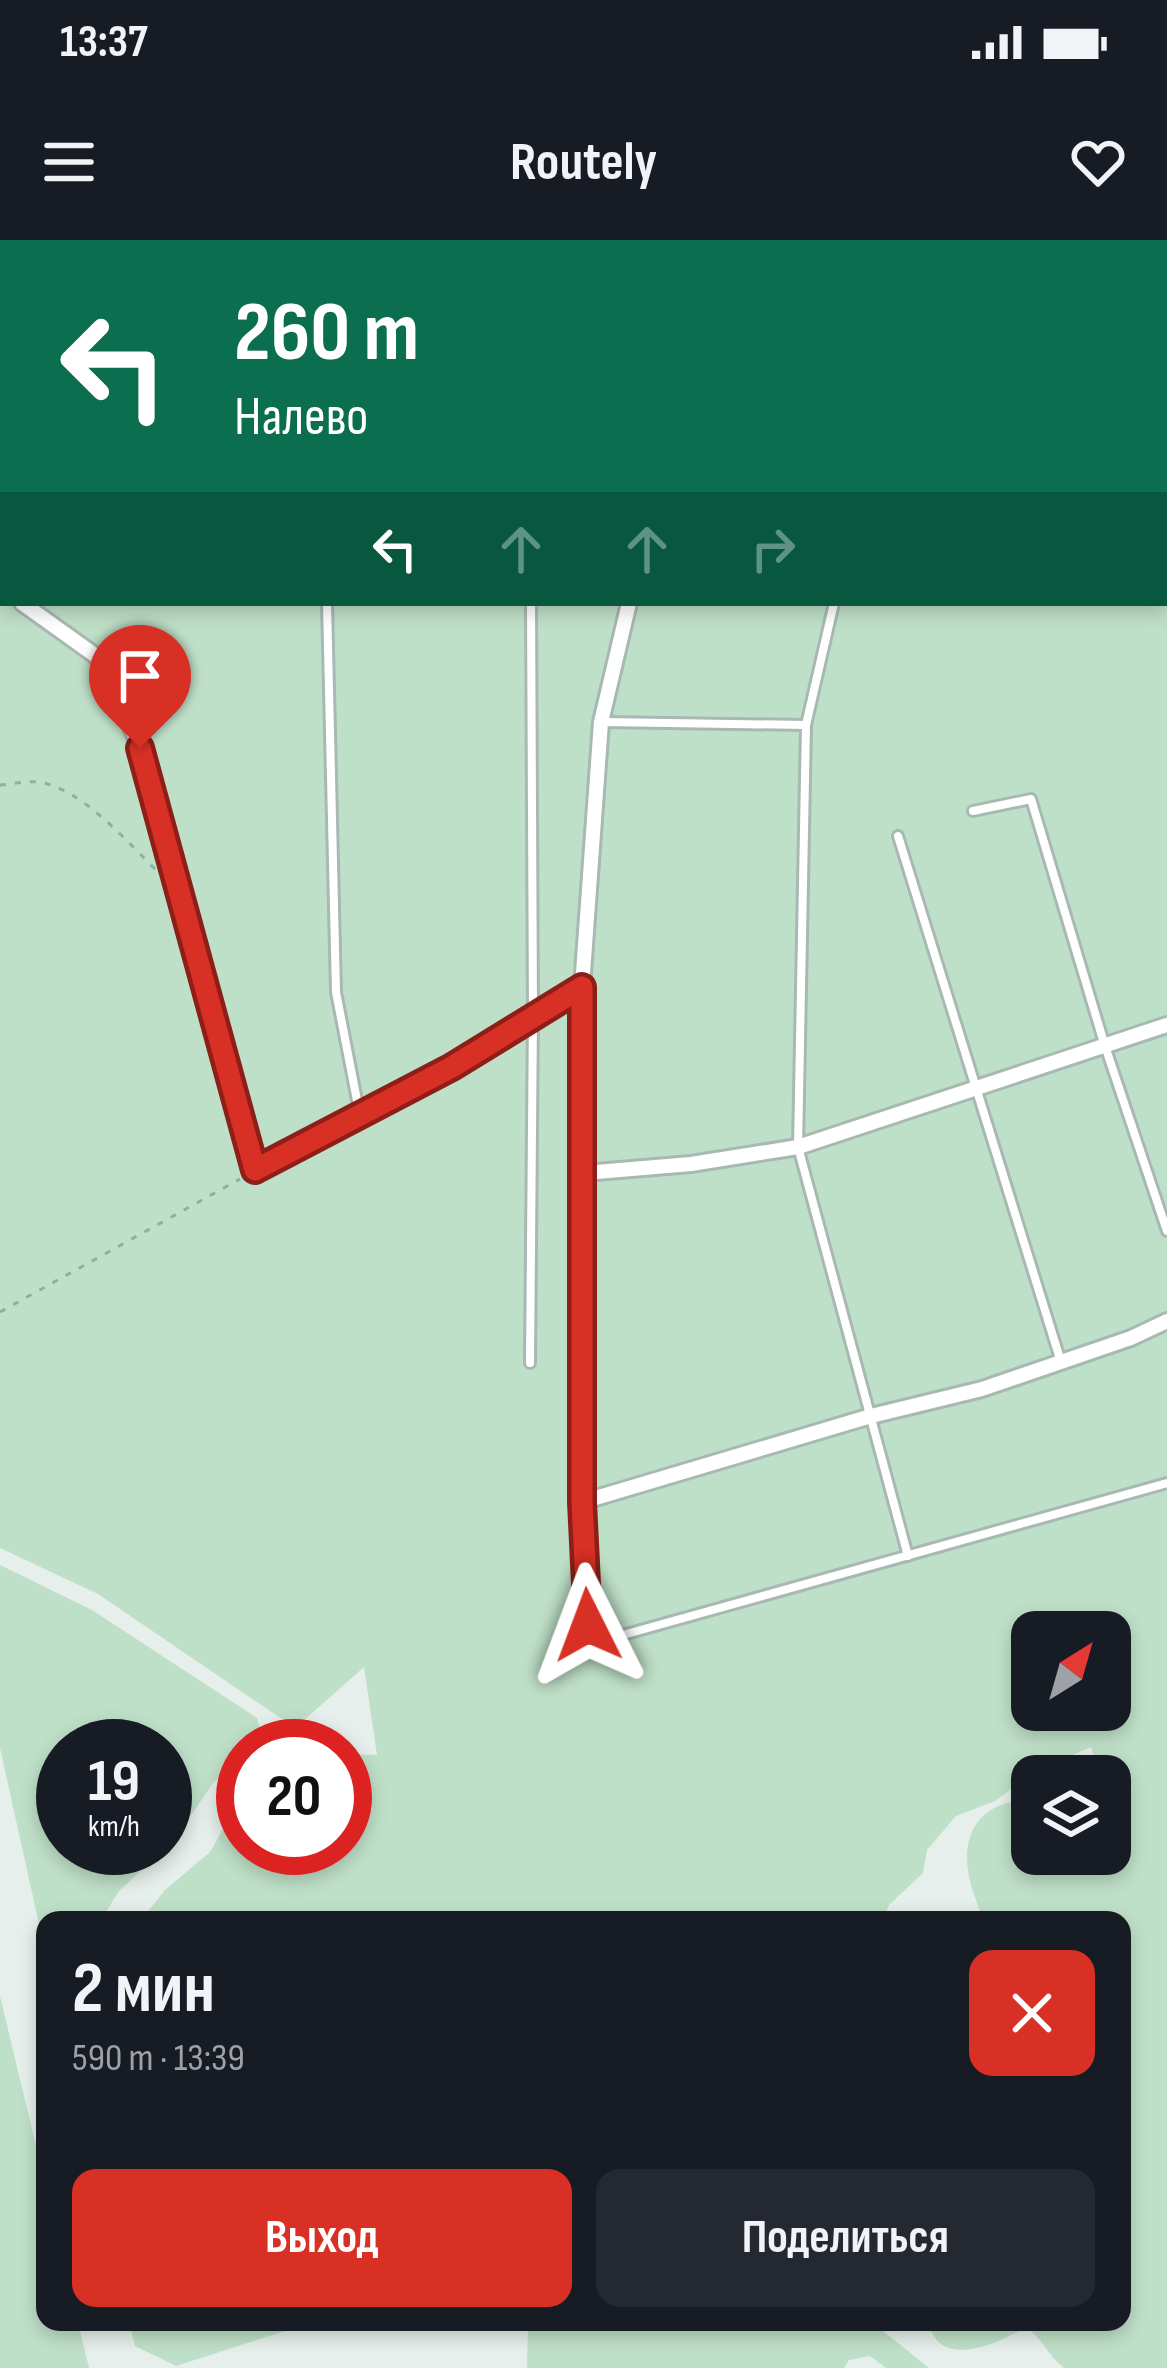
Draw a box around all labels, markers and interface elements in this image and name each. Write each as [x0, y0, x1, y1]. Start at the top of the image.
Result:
text: 13:37 [60, 15, 148, 70]
icon: menu [36, 129, 102, 195]
icon: heart [1065, 129, 1131, 195]
text: Routely [510, 130, 657, 195]
text: 260 m [234, 283, 419, 384]
icon: left [36, 288, 192, 444]
text: Налево [234, 385, 368, 450]
icon: left [362, 516, 428, 582]
icon: ahead [488, 516, 554, 582]
icon: ahead [614, 516, 680, 582]
icon: right [740, 516, 806, 582]
pin [89, 625, 191, 748]
icon: arrive [107, 643, 173, 709]
position arrow [525, 1562, 651, 1688]
north arrow [1011, 1611, 1131, 1731]
map controls [1011, 1611, 1131, 1875]
speed limit sign: 20 [216, 1719, 372, 1875]
text: 19 [88, 1746, 140, 1818]
button: layers [1011, 1755, 1131, 1875]
text: km/h [88, 1809, 140, 1845]
text: 2 мин [72, 1946, 215, 2033]
button: close [969, 1950, 1095, 2076]
text: 590 m · 13:39 [72, 2035, 245, 2082]
button: Выход [72, 2169, 572, 2307]
button: Поделиться [596, 2169, 1095, 2307]

